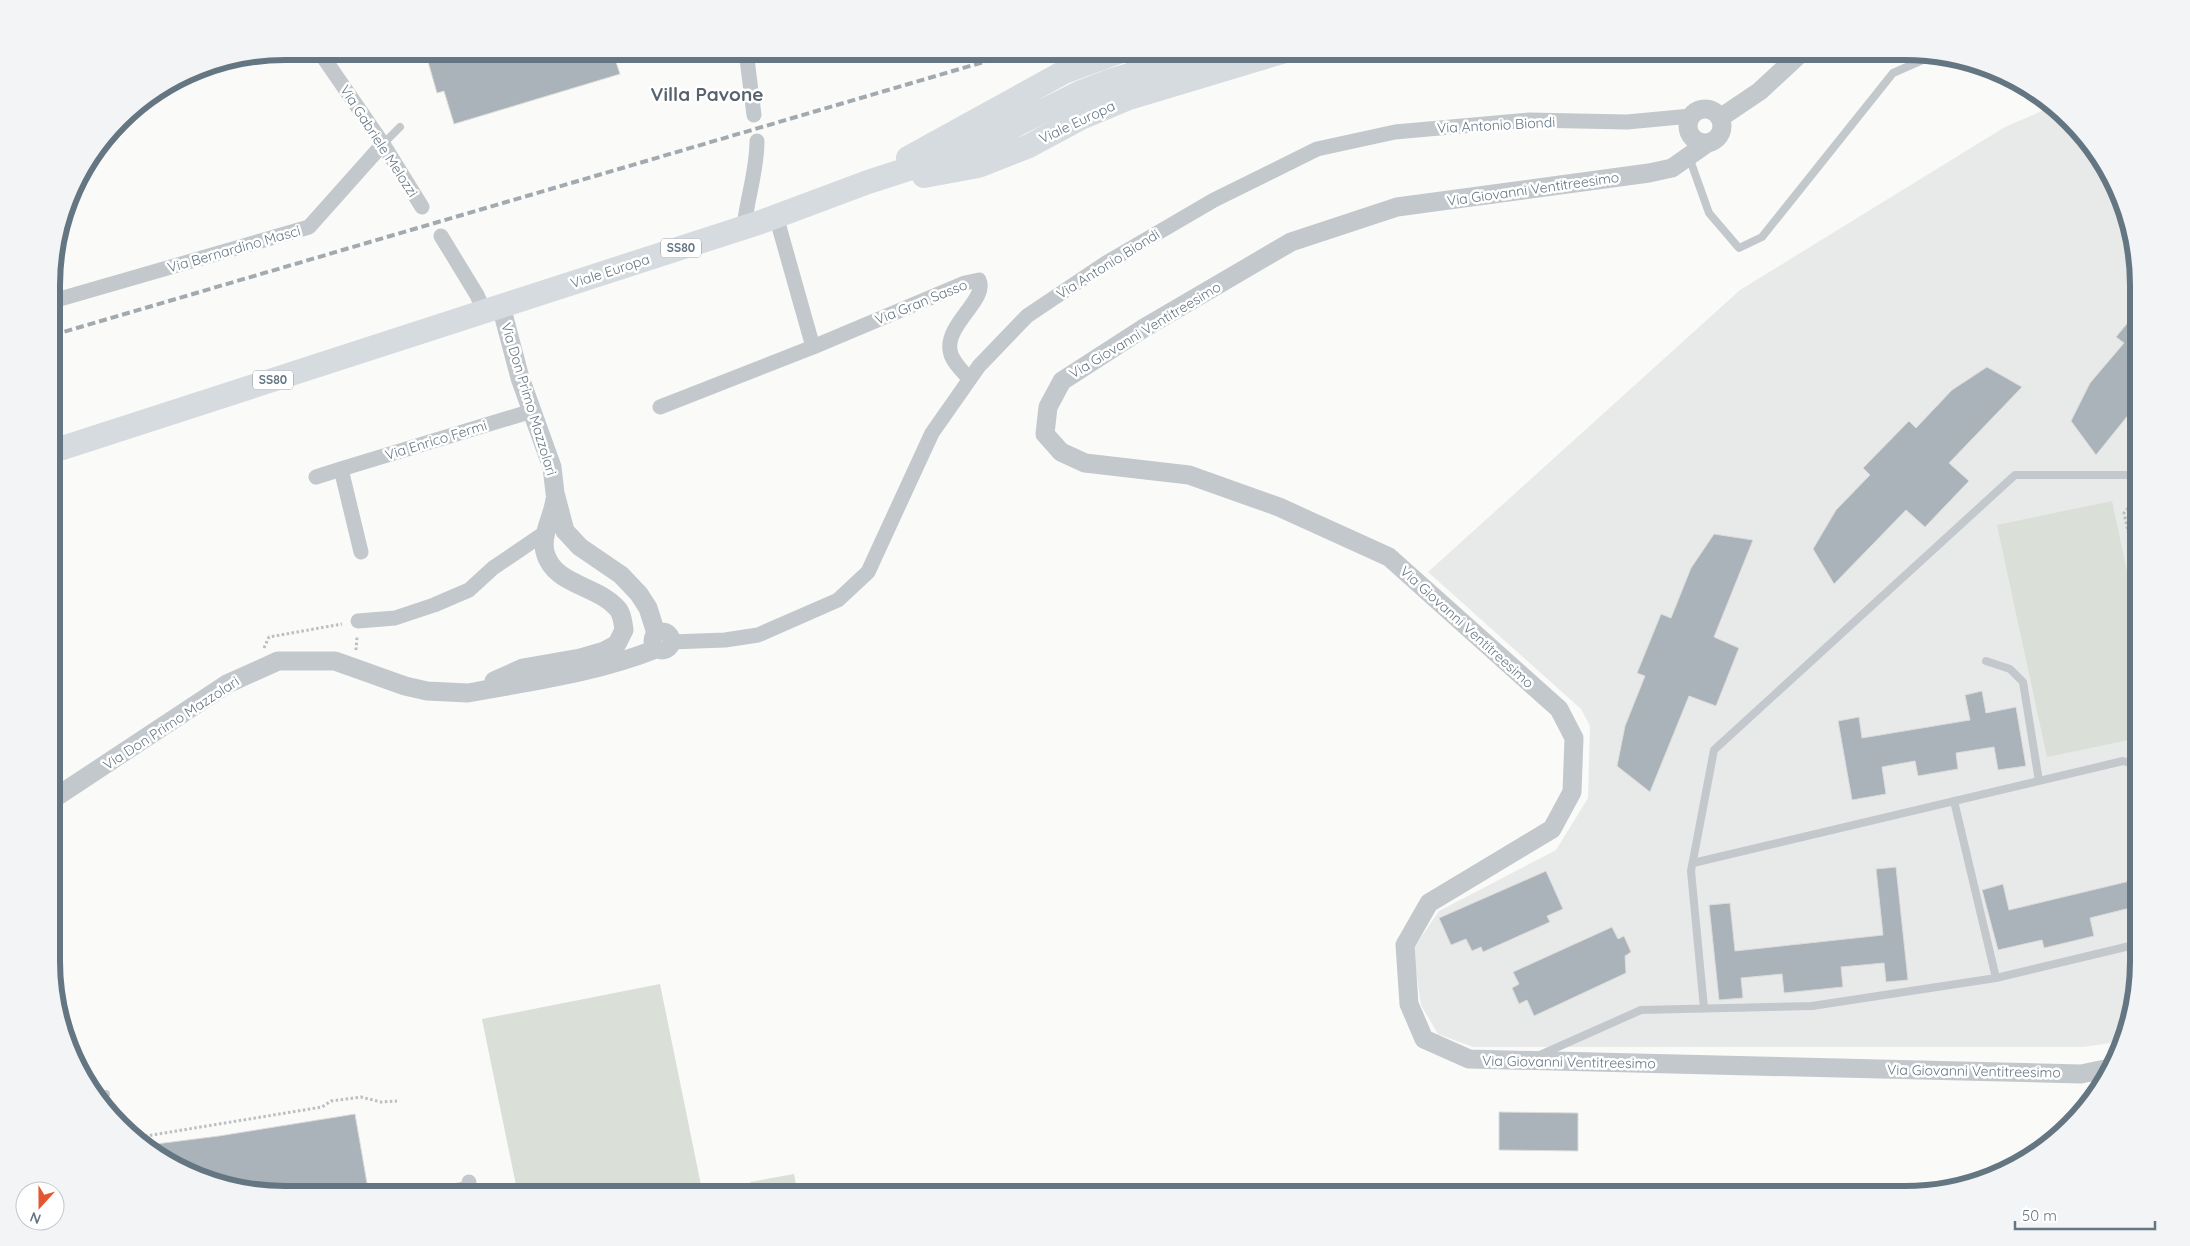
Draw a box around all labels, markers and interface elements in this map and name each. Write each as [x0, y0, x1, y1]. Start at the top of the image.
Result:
street label: Via Gabriele Melozzi [336, 82, 422, 200]
district label: Villa Pavone [651, 82, 763, 106]
street label: Viale Europa [1036, 97, 1118, 147]
street label: Via Antonio Biondi [1436, 113, 1556, 137]
street label: Via Giovanni Ventitreesimo [1446, 168, 1620, 210]
street label: Via Bernardino Masci [165, 221, 303, 277]
street label: Via Antonio Biondi [1053, 225, 1163, 303]
road number: SS80 [661, 238, 701, 258]
street label: Viale Europa [568, 250, 652, 292]
street label: Via Gran Sasso [872, 275, 970, 329]
street label: Via Giovanni Ventitreesimo [1066, 278, 1224, 382]
street label: Via Don Primo Mazzolari [497, 320, 561, 478]
road number: SS80 [253, 370, 293, 390]
street label: Via Enrico Fermi [383, 416, 489, 464]
street label: Via Giovanni Ventitreesimo [1396, 562, 1538, 692]
street label: Via Don Primo Mazzolari [99, 672, 243, 774]
street label: Via Giovanni Ventitreesimo [1482, 1051, 1656, 1073]
street label: Via Giovanni Ventitreesimo [1887, 1060, 2061, 1082]
north arrow [15, 1181, 65, 1231]
scale bar [2015, 1198, 2155, 1230]
text: 50 m [2022, 1206, 2057, 1225]
text: N [27, 1208, 43, 1228]

